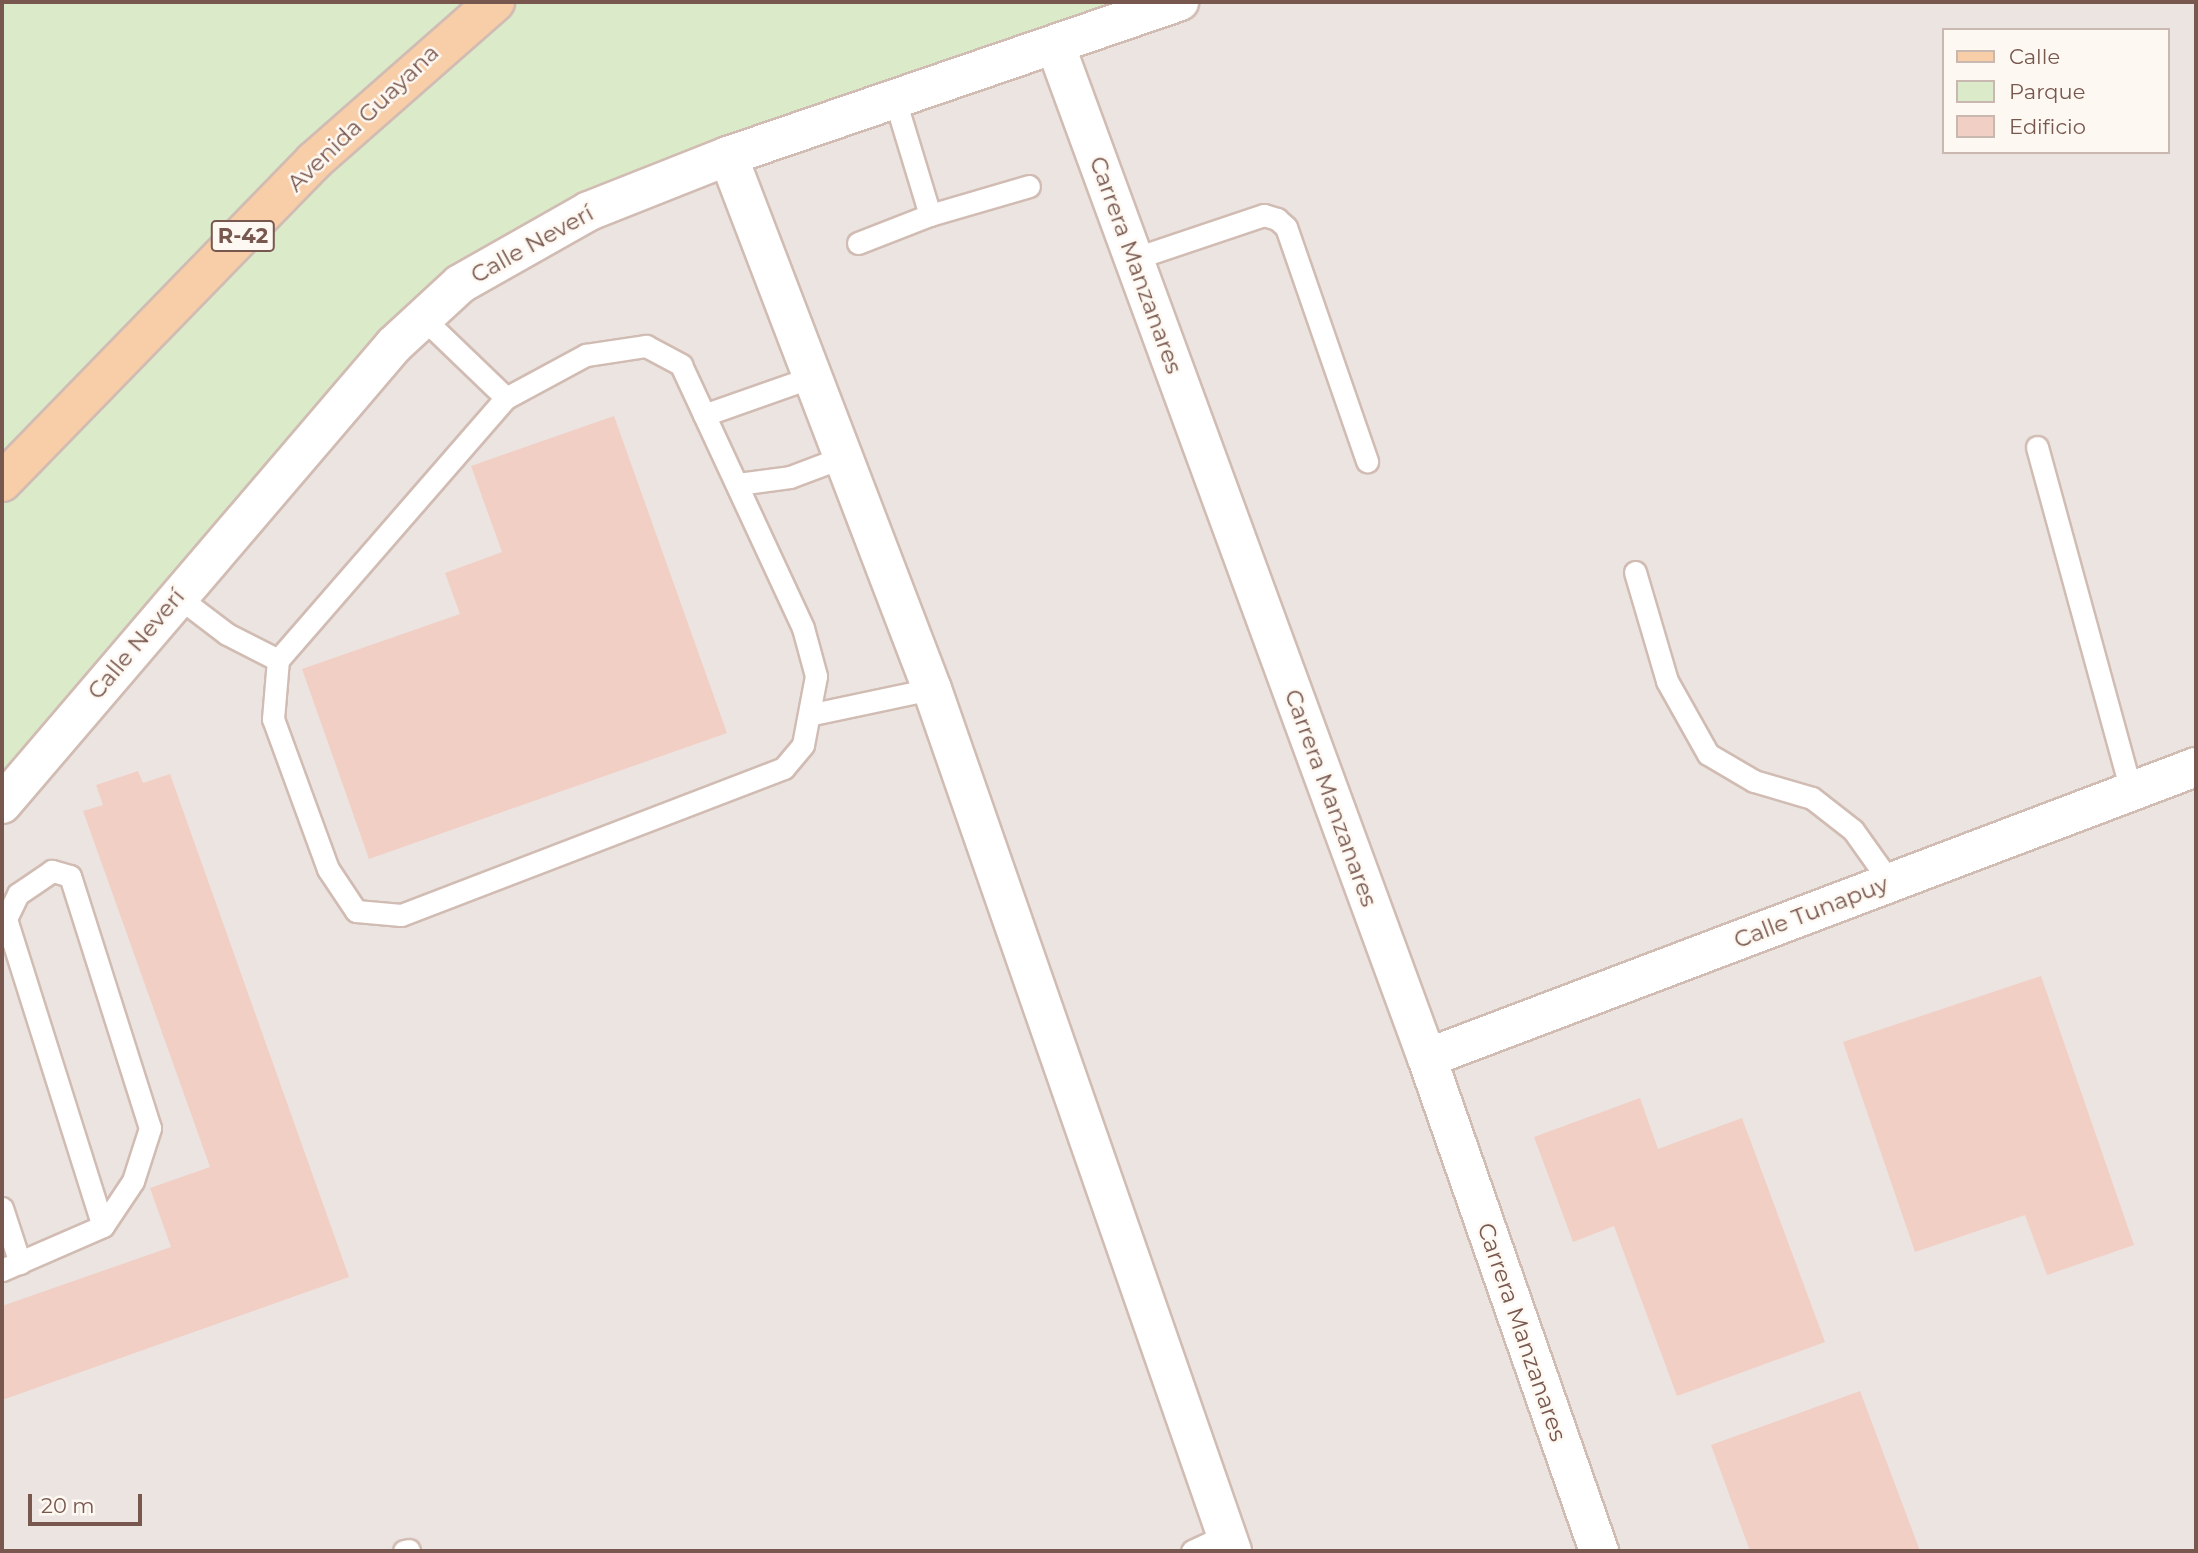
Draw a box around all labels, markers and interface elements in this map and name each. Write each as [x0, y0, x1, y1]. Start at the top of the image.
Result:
legend [1942, 28, 2170, 154]
street label: Avenida Guayana [282, 39, 444, 197]
text: Calle [2009, 44, 2060, 69]
text: Parque [2009, 79, 2085, 104]
text: Edificio [2009, 114, 2086, 139]
street label: Carrera Manzanares [1084, 153, 1188, 377]
street label: Calle Neverí [466, 199, 598, 289]
road number: R-42 [210, 218, 276, 254]
street label: Calle Neverí [82, 583, 190, 705]
street label: Carrera Manzanares [1279, 686, 1383, 910]
street label: Calle Tunapuy [1730, 870, 1892, 954]
street label: Carrera Manzanares [1472, 1219, 1572, 1445]
scale bar [32, 1480, 145, 1524]
text: 20 m [41, 1493, 95, 1518]

